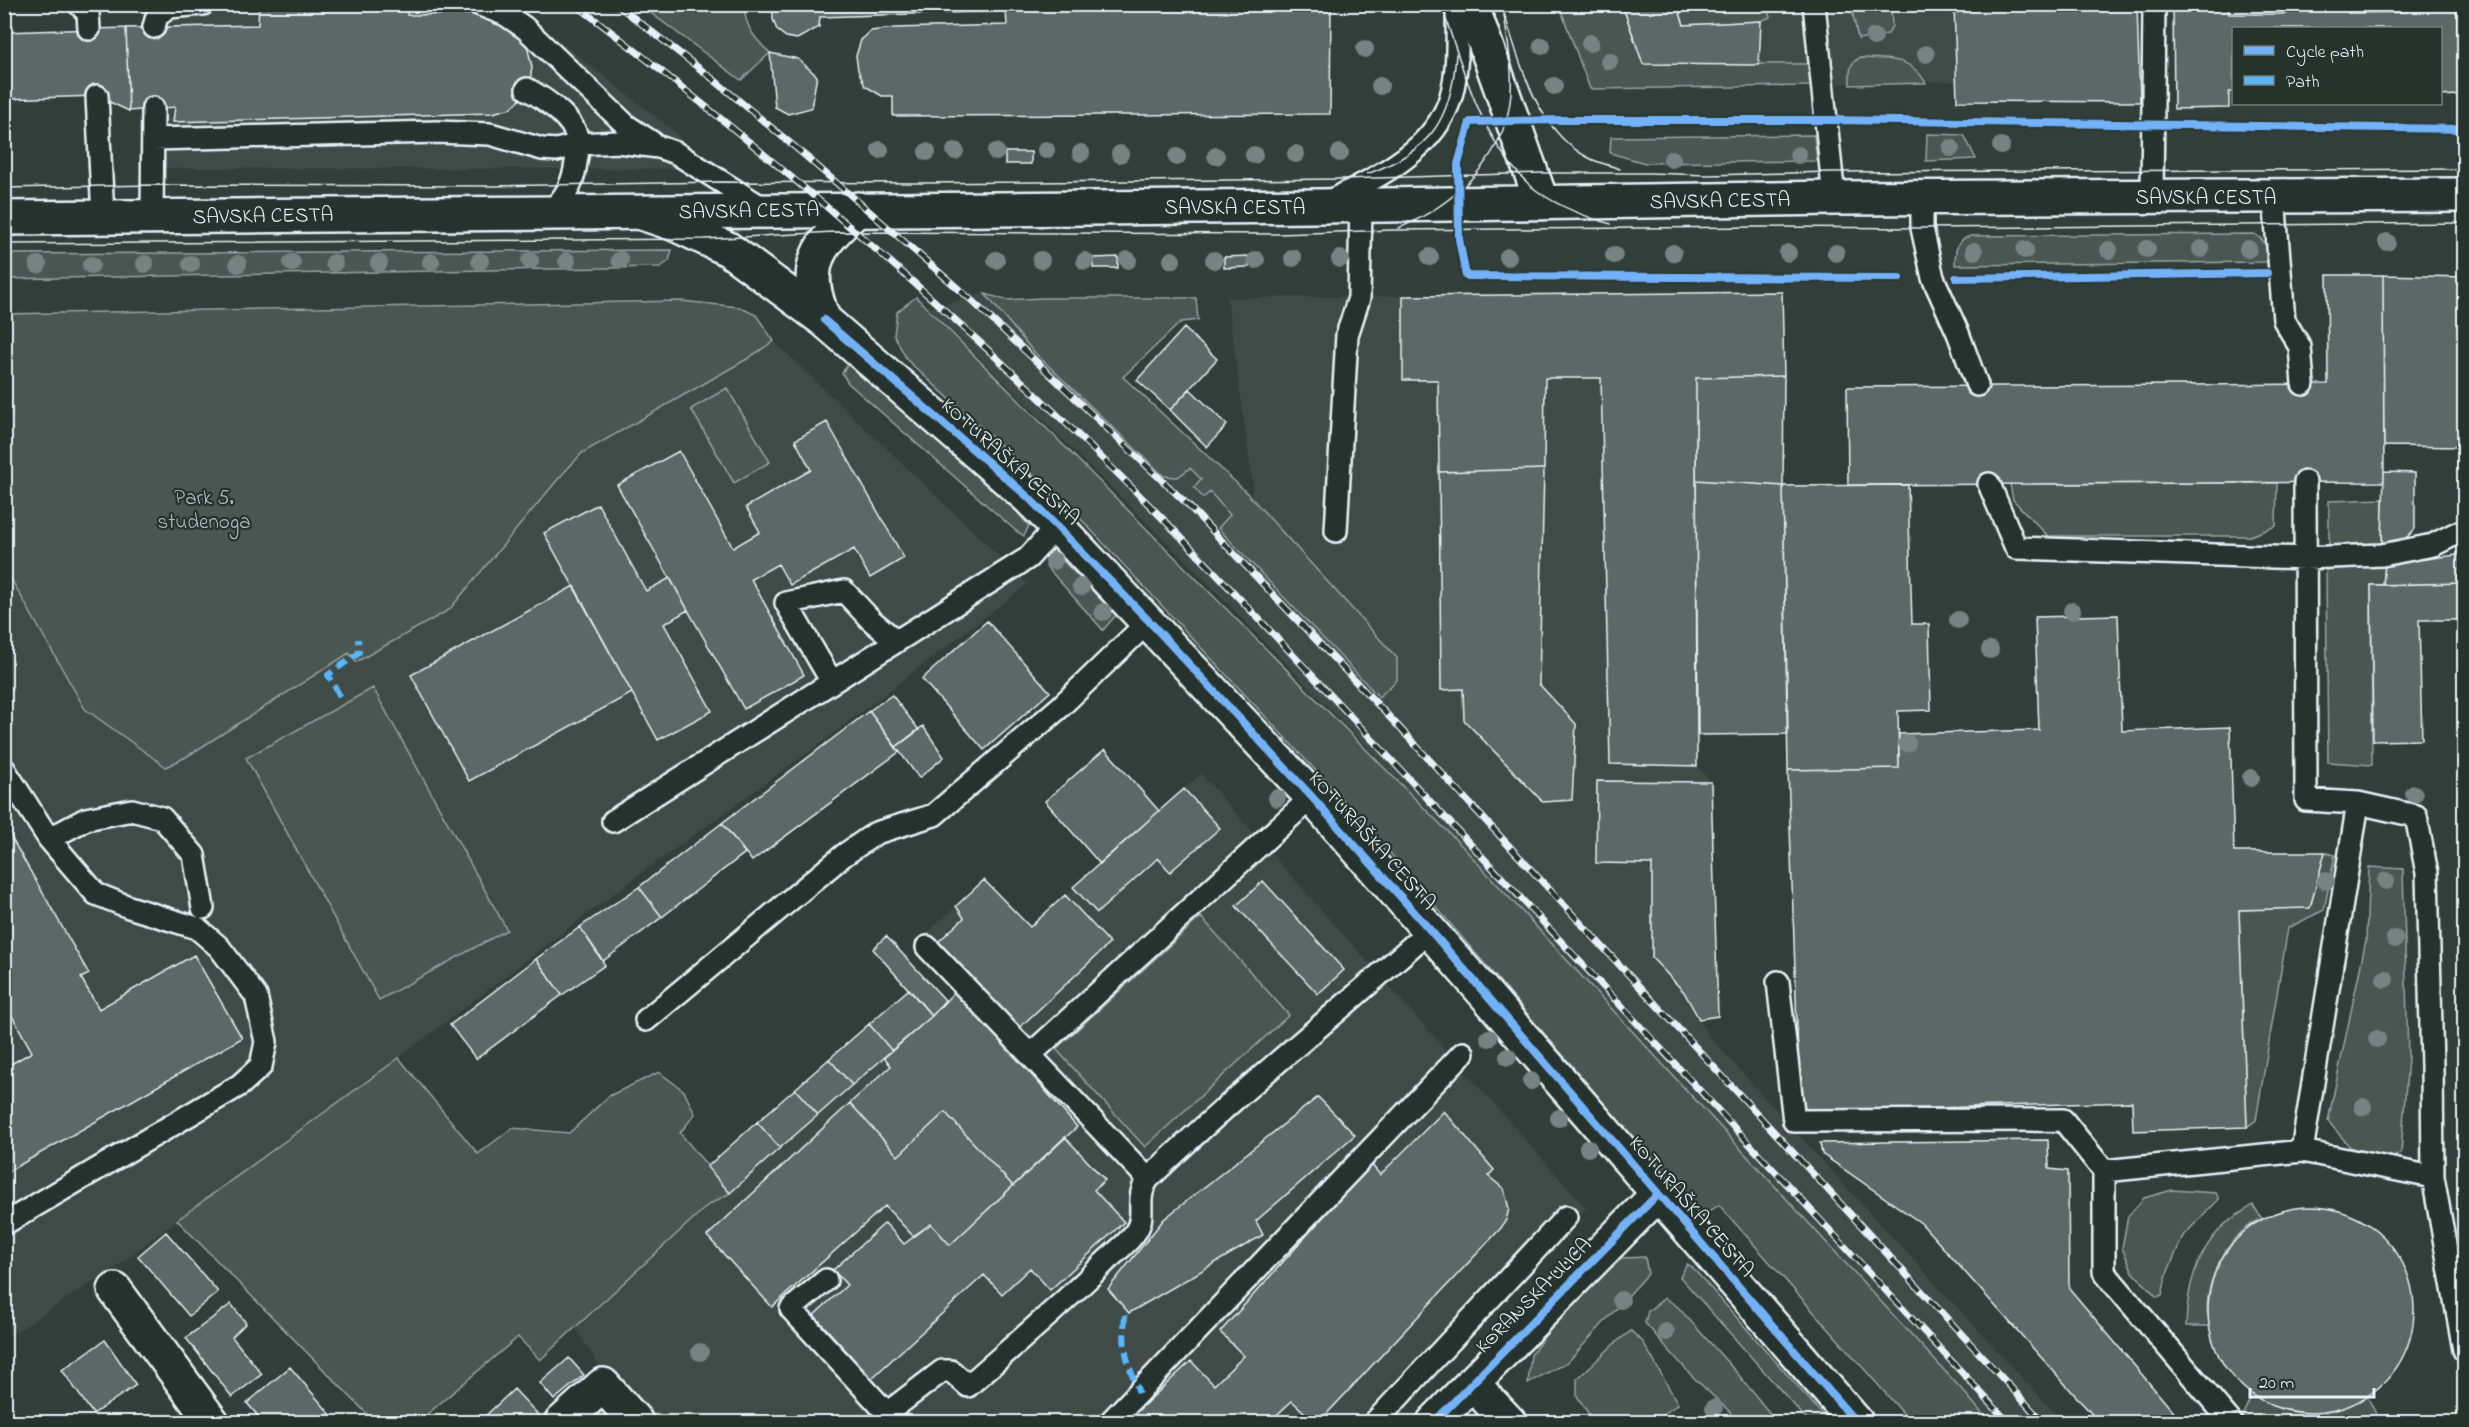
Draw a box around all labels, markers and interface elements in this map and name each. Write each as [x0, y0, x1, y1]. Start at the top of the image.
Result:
legend [2232, 27, 2442, 105]
text: Cycle path [2286, 40, 2364, 66]
text: Path [2286, 70, 2320, 96]
street label: SAVSKA CESTA [2136, 184, 2276, 214]
street label: SAVSKA CESTA [1649, 186, 1791, 218]
street label: SAVSKA CESTA [1165, 194, 1305, 224]
street label: SAVSKA CESTA [678, 196, 820, 228]
street label: SAVSKA CESTA [192, 201, 334, 233]
street label: KOTURAŠKA CESTA [933, 392, 1086, 533]
park label: Park 5. studenoga [158, 484, 250, 540]
street label: KOTURAŠKA CESTA [1301, 765, 1442, 918]
street label: KOTURAŠKA CESTA [1621, 1130, 1760, 1284]
street label: KORANSKA ULICA [1469, 1231, 1599, 1361]
scale bar [2250, 1361, 2374, 1399]
text: 20 m [2259, 1371, 2294, 1397]

